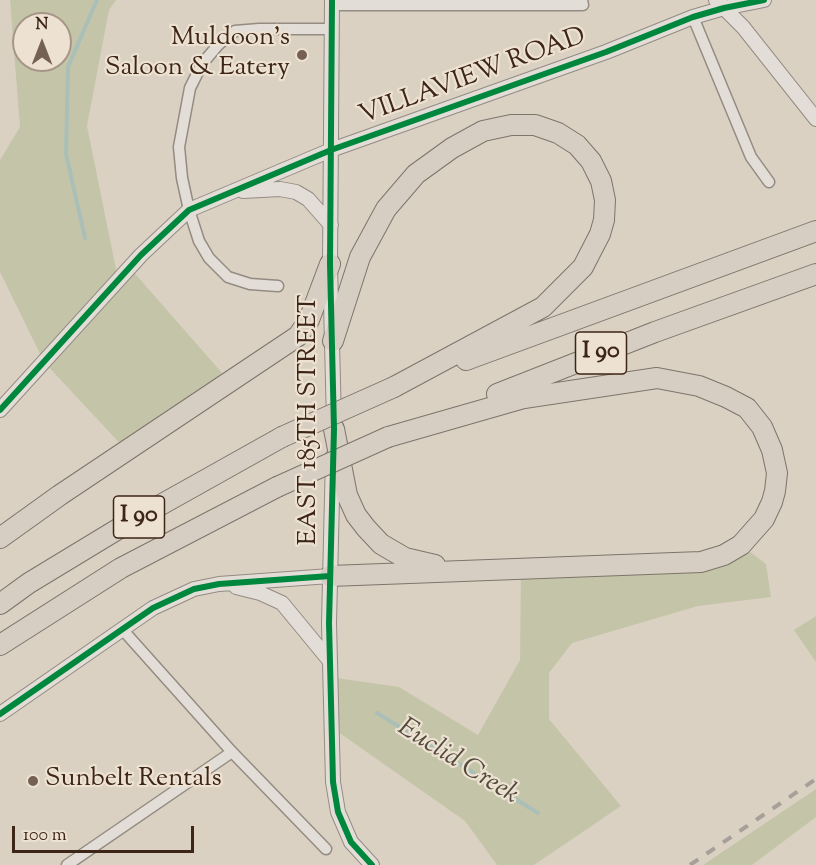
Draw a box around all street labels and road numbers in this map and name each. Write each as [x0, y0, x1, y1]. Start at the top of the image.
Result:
street label: VILLAVIEW ROAD [356, 23, 590, 133]
street label: EAST 185TH STREET [295, 295, 327, 545]
road number: I 90 [576, 332, 626, 374]
road number: I 90 [114, 496, 164, 538]

